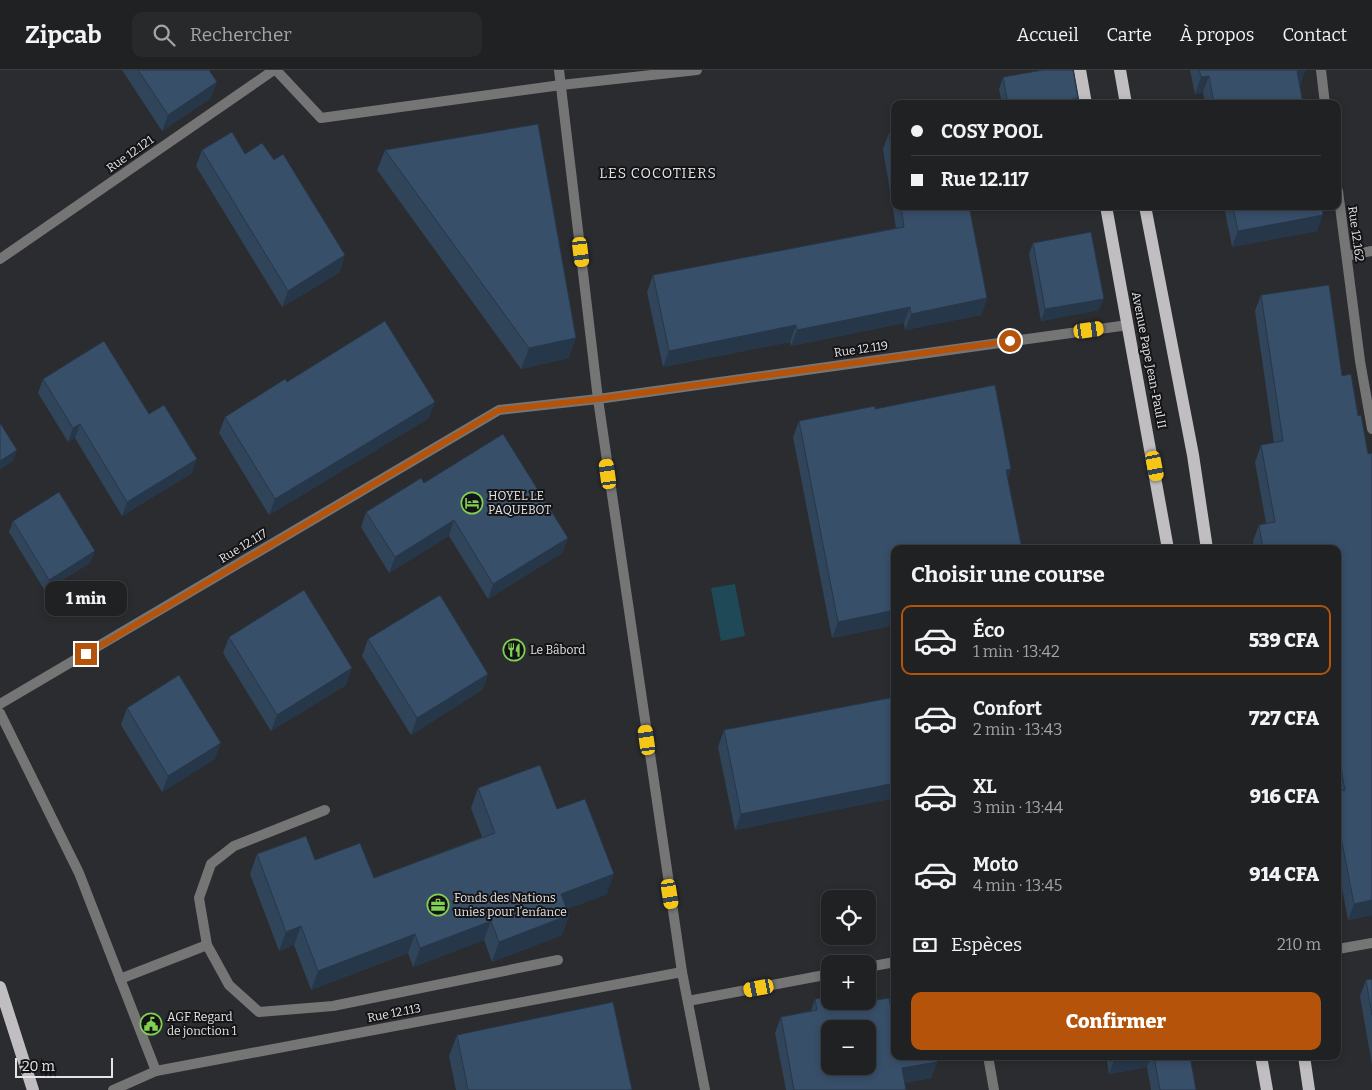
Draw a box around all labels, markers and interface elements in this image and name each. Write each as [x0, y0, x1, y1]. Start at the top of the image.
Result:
search box [132, 12, 482, 57]
text: Zipcab [25, 21, 102, 49]
icon: search [150, 21, 178, 49]
text: Rechercher [190, 23, 292, 46]
text: Accueil [1017, 24, 1079, 46]
text: Carte [1107, 24, 1152, 46]
text: À propos [1180, 24, 1254, 46]
text: Contact [1282, 24, 1347, 46]
text: COSY POOL [941, 120, 1043, 143]
street label: Rue 12.121 [104, 133, 156, 175]
district label: LES COCOTIERS [599, 165, 717, 182]
text: Rue 12.117 [941, 168, 1029, 191]
street label: Rue 12.162 [1345, 205, 1367, 263]
car [571, 236, 590, 268]
street label: Avenue Pape Jean-Paul II [1129, 290, 1169, 430]
car [1073, 320, 1104, 340]
route start [999, 330, 1021, 352]
street label: Rue 12.119 [833, 338, 889, 360]
car [1144, 450, 1165, 482]
car [598, 458, 617, 490]
place label: HOYEL LE PAQUEBOT [488, 489, 551, 517]
hotel icon: HOYEL LE PAQUEBOT [460, 491, 484, 515]
street label: Rue 12.117 [217, 526, 269, 566]
text: Choisir une course [911, 561, 1105, 588]
callout: 1 min [45, 582, 127, 616]
text: 1 min [66, 589, 106, 608]
icon: car [913, 618, 958, 663]
text: Éco [973, 619, 1005, 642]
text: 539 CFA [1249, 629, 1319, 652]
restaurant icon: Le Bâbord [502, 638, 526, 662]
text: 1 min · 13:42 [973, 642, 1060, 661]
route end [75, 643, 97, 665]
place label: Le Bâbord [530, 643, 585, 657]
icon: car [913, 696, 958, 741]
text: Confort [973, 697, 1042, 720]
text: 727 CFA [1249, 707, 1319, 730]
text: 2 min · 13:43 [973, 720, 1062, 739]
car [637, 724, 656, 756]
icon: car [913, 774, 958, 819]
text: XL [973, 775, 997, 798]
text: 916 CFA [1250, 785, 1319, 808]
text: 3 min · 13:44 [973, 798, 1063, 817]
icon: car [913, 852, 958, 897]
text: Moto [973, 853, 1019, 876]
text: 914 CFA [1249, 863, 1319, 886]
text: 4 min · 13:45 [973, 876, 1062, 895]
car [660, 878, 679, 910]
map controls [821, 890, 876, 1075]
button: locate [821, 890, 876, 945]
place label: Fonds des Nations unies pour l’enfance [454, 891, 567, 919]
office icon: Fonds des Nations unies pour l’enfance [426, 893, 450, 917]
icon: cash [911, 931, 939, 959]
text: Espèces [951, 933, 1022, 956]
text: 210 m [1277, 935, 1321, 954]
button: + [821, 955, 876, 1010]
car [742, 978, 775, 998]
button: Confirmer [911, 992, 1321, 1050]
street label: Rue 12.113 [366, 1001, 422, 1025]
place label: AGF Regard de jonction 1 [167, 1010, 237, 1038]
public building icon: AGF Regard de jonction 1 [139, 1012, 163, 1036]
button: − [821, 1020, 876, 1075]
scale bar [15, 1055, 112, 1078]
text: 20 m [22, 1058, 55, 1075]

